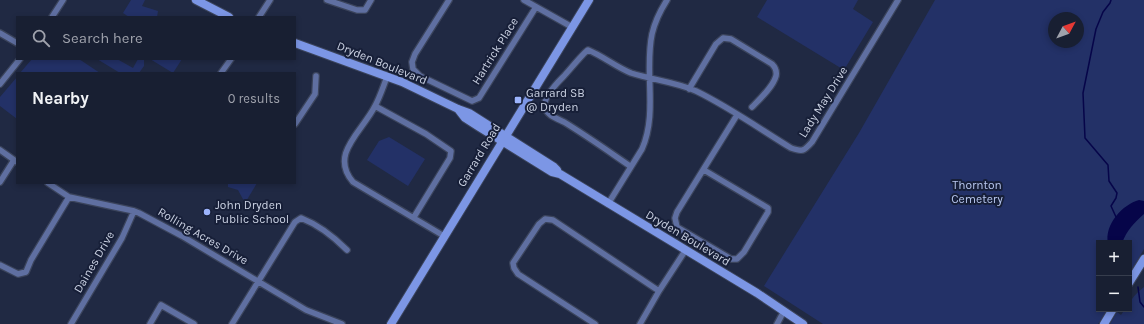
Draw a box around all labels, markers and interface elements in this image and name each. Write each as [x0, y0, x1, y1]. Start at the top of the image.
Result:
north arrow [1048, 12, 1084, 48]
street label: Hartrick Place [469, 15, 521, 87]
search box [16, 16, 296, 60]
icon: search [30, 27, 52, 49]
text: Search here [62, 29, 143, 47]
street label: Dryden Boulevard [335, 39, 429, 87]
street label: Lady May Drive [796, 64, 850, 140]
place label: Garrard SB @ Dryden [526, 86, 585, 114]
text: Nearby [32, 88, 89, 108]
text: 0 results [228, 91, 280, 106]
marker: Garrard SB @ Dryden [513, 95, 523, 105]
street label: Garrard Road [455, 121, 503, 189]
park label: Thornton Cemetery [951, 178, 1003, 206]
place label: John Dryden Public School [215, 198, 289, 226]
street label: Rolling Acres Drive [155, 204, 251, 268]
marker: John Dryden Public School [202, 207, 212, 217]
street label: Dryden Boulevard [643, 207, 733, 269]
street label: Daines Drive [71, 229, 117, 295]
map controls [1096, 240, 1132, 312]
button: + [1096, 240, 1132, 276]
button: − [1096, 276, 1132, 312]

